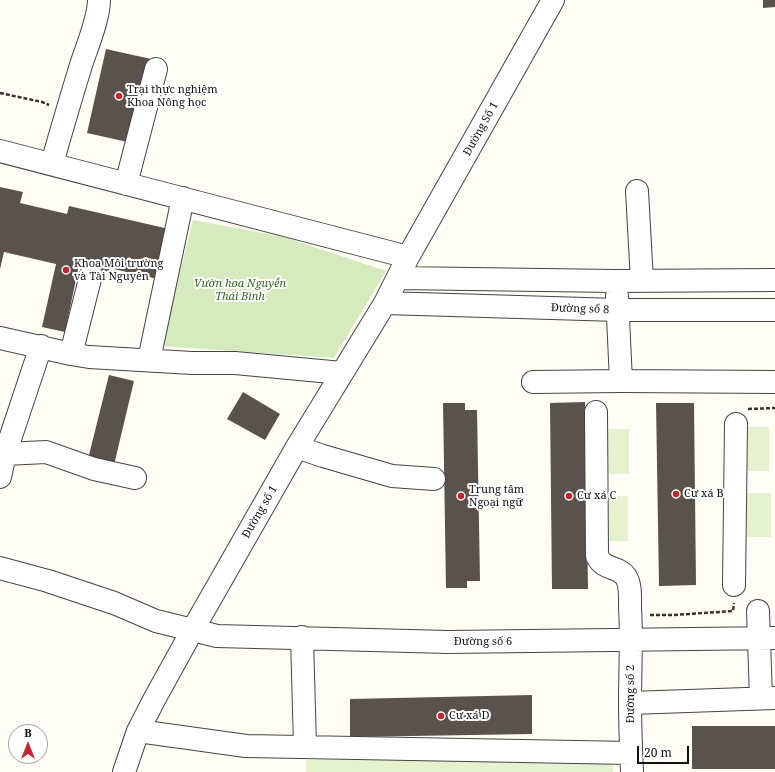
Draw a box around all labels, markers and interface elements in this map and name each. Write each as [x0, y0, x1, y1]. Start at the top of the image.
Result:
place label: Trại thực nghiệm Khoa Nông học [127, 83, 218, 109]
marker: Trại thực nghiệm Khoa Nông học [114, 91, 124, 101]
street label: Đường Số 1 [461, 100, 501, 158]
place label: Khoa Môi trường và Tài Nguyên [74, 257, 164, 283]
marker: Khoa Môi trường và Tài Nguyên [61, 265, 71, 275]
park label: Vườn hoa Nguyễn Thái Bình [194, 277, 286, 303]
street label: Đường số 8 [551, 301, 609, 317]
street label: Đường số 1 [240, 483, 280, 541]
place label: Trung tâm Ngoại ngữ [469, 483, 524, 509]
place label: Cư xá B [684, 487, 724, 501]
place label: Cư xá C [577, 489, 616, 503]
marker: Cư xá B [671, 489, 681, 499]
marker: Trung tâm Ngoại ngữ [456, 491, 466, 501]
marker: Cư xá C [564, 491, 574, 501]
street label: Đường số 6 [454, 635, 512, 649]
street label: Đường số 2 [624, 665, 638, 723]
place label: Cư xá D [449, 709, 489, 723]
marker: Cư xá D [436, 711, 446, 721]
north arrow [8, 724, 48, 764]
text: B [24, 725, 32, 740]
scale bar [639, 738, 691, 764]
text: 20 m [644, 744, 672, 761]

